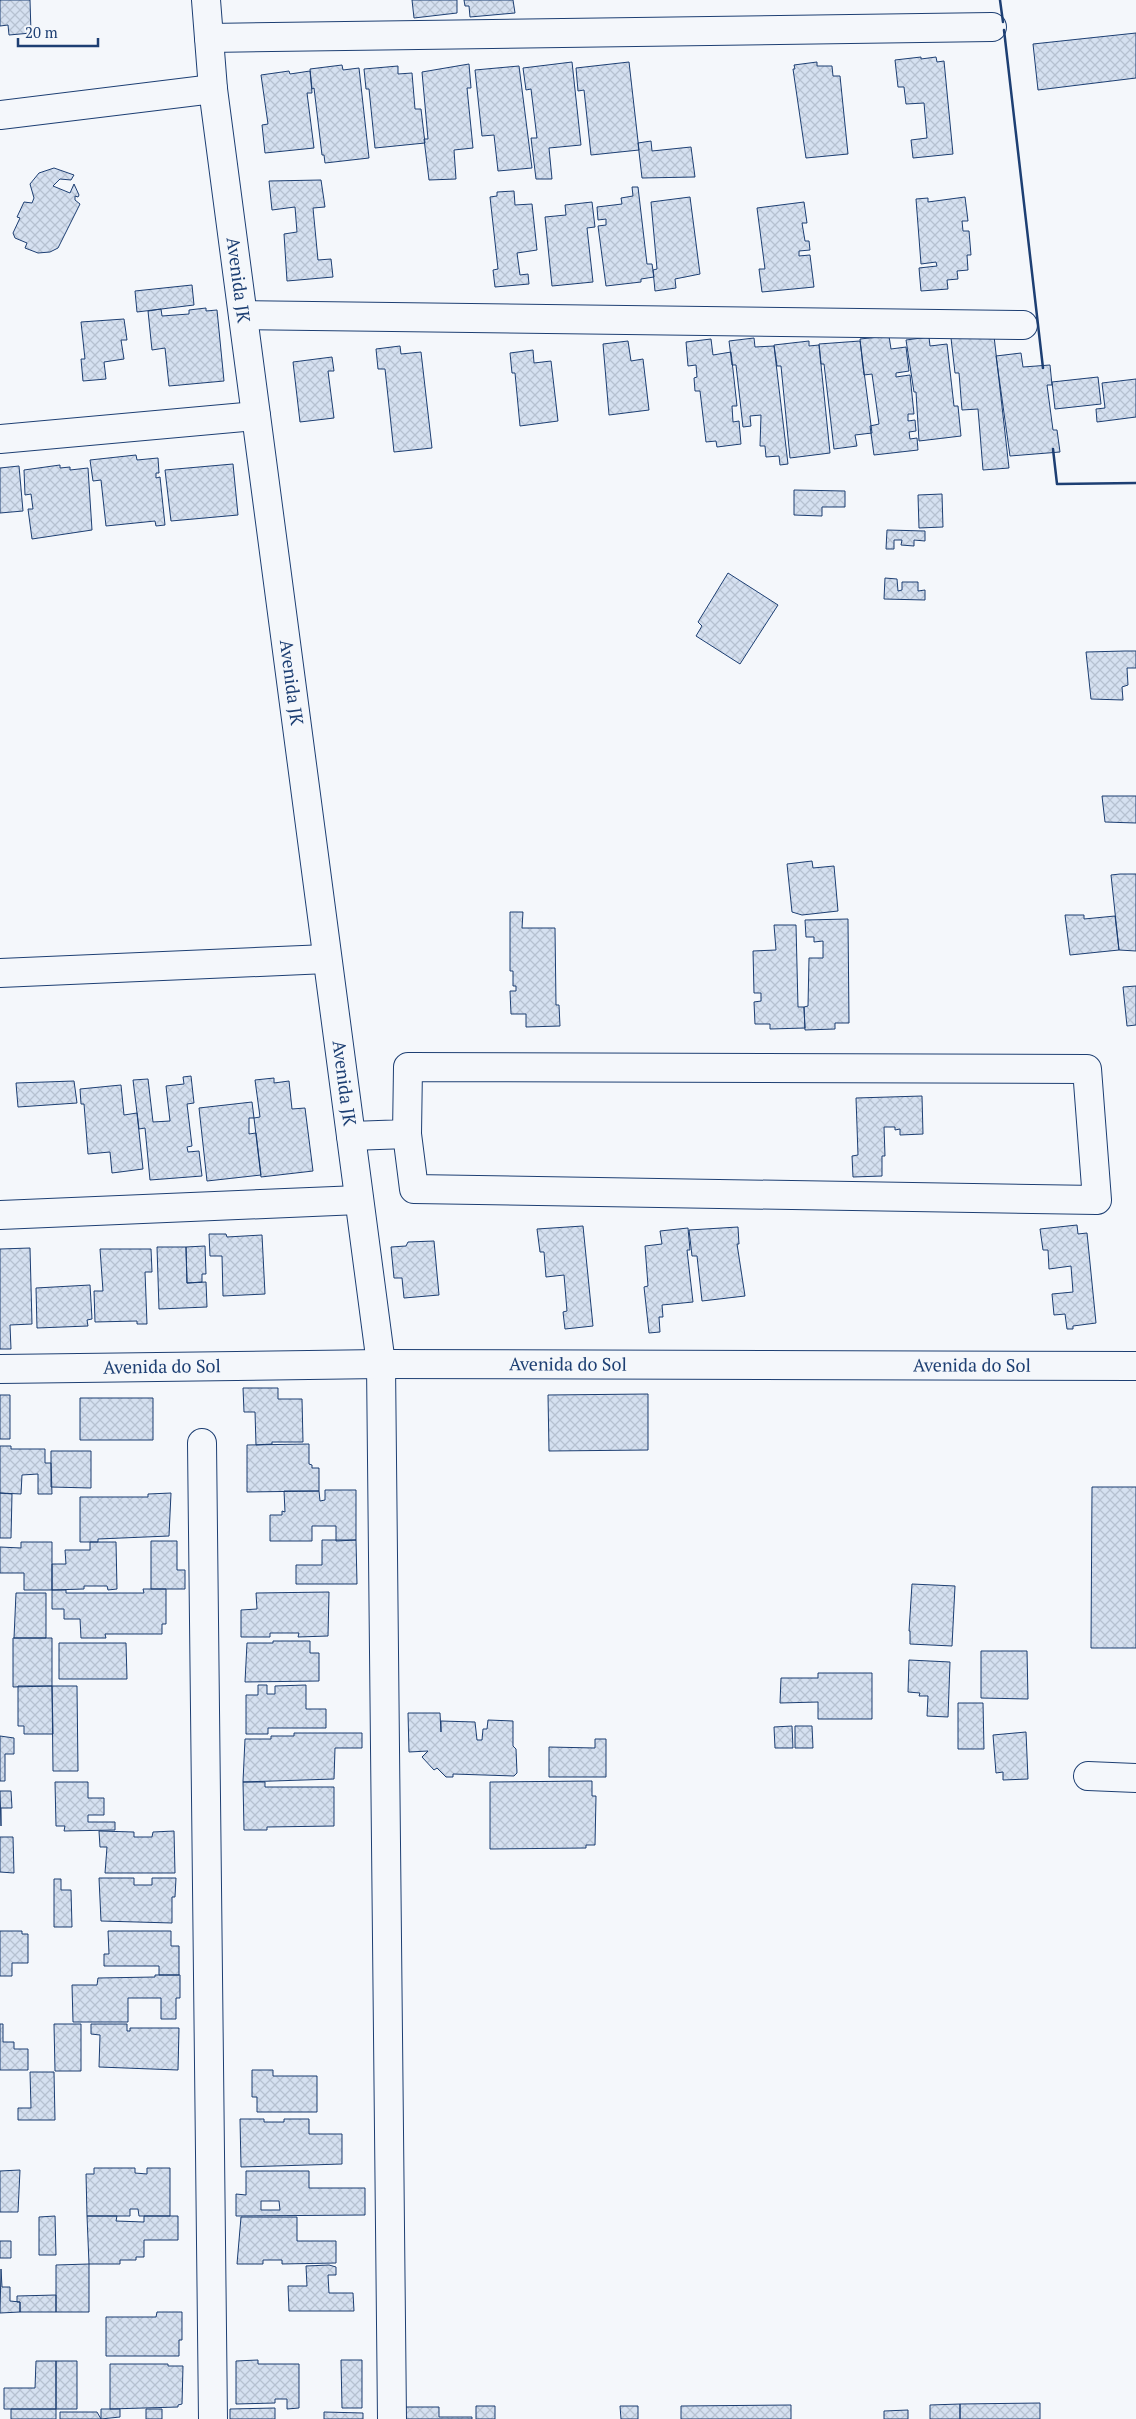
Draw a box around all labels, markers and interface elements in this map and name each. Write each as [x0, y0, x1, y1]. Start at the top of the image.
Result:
scale bar [18, 15, 98, 47]
text: 20 m [25, 22, 58, 42]
street label: Avenida JK [222, 236, 257, 325]
street label: Avenida JK [275, 638, 310, 727]
street label: Avenida JK [327, 1039, 363, 1128]
street label: Avenida do Sol [509, 1351, 627, 1376]
street label: Avenida do Sol [913, 1352, 1031, 1377]
street label: Avenida do Sol [103, 1353, 221, 1379]

